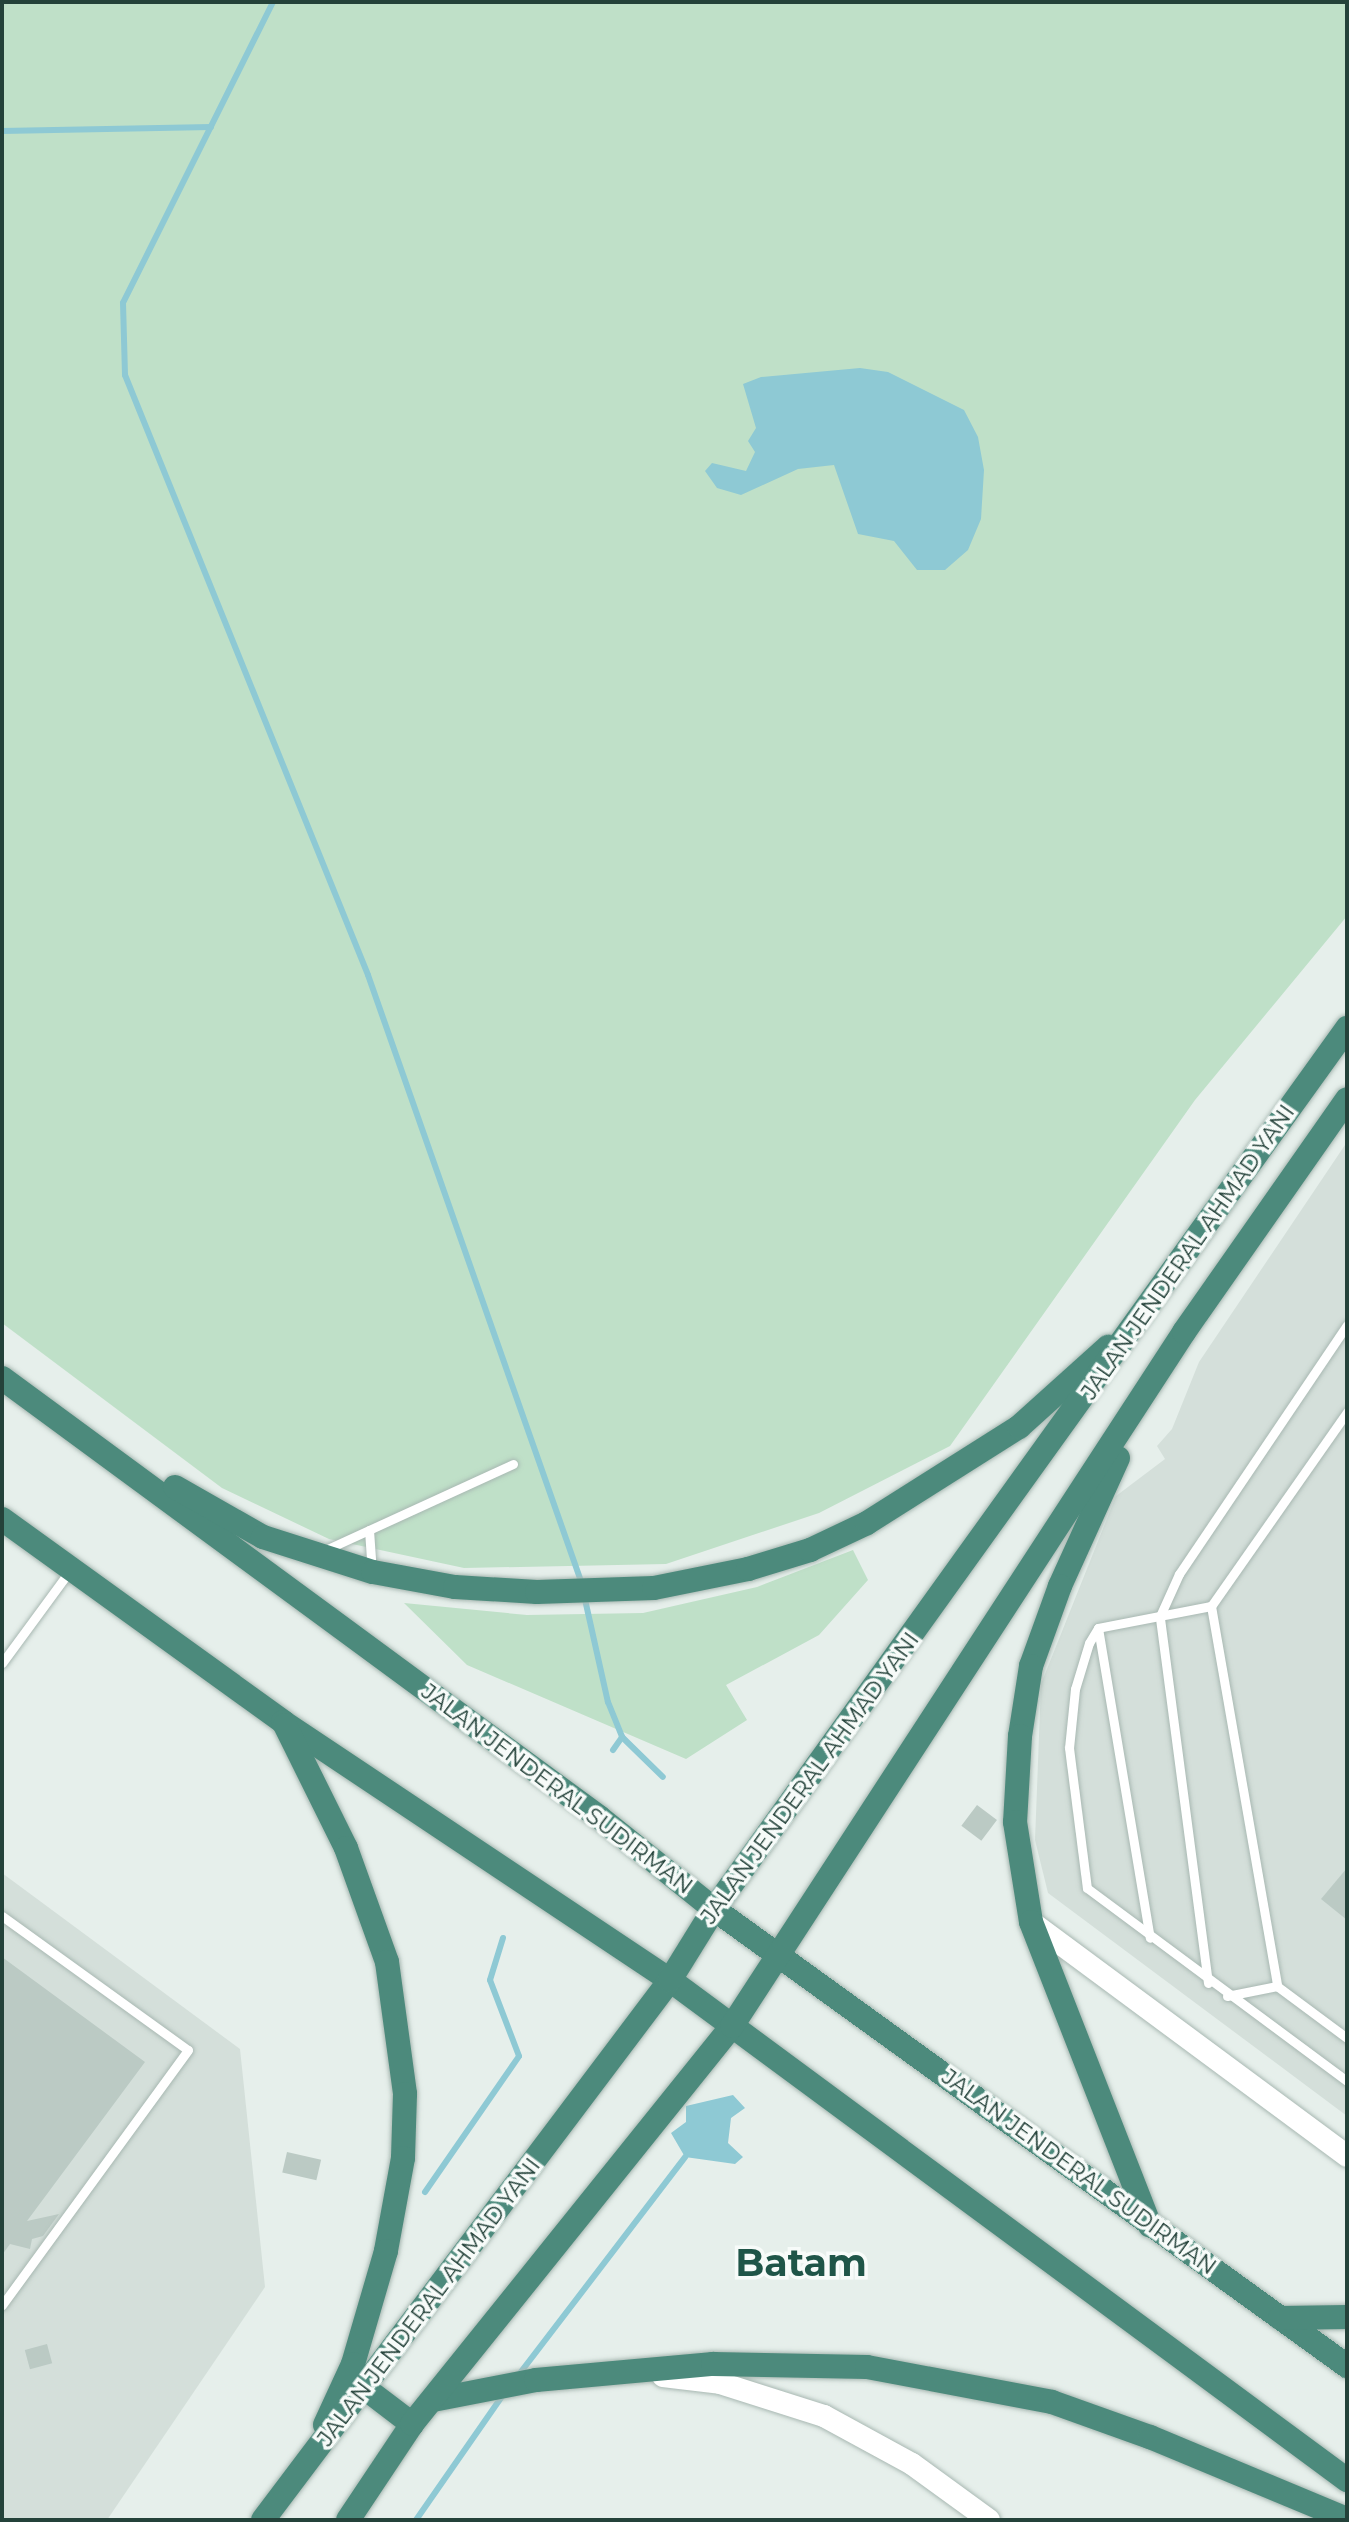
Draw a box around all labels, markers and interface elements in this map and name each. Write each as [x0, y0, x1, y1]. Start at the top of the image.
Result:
street label: JALAN JENDERAL AHMAD YANI [1076, 1100, 1300, 1404]
street label: JALAN JENDERAL AHMAD YANI [695, 1627, 925, 1929]
street label: JALAN JENDERAL SUDIRMAN [416, 1679, 698, 1899]
street label: JALAN JENDERAL SUDIRMAN [937, 2064, 1221, 2280]
street label: JALAN JENDERAL AHMAD YANI [312, 2153, 546, 2451]
district label: Batam [735, 2240, 867, 2286]

